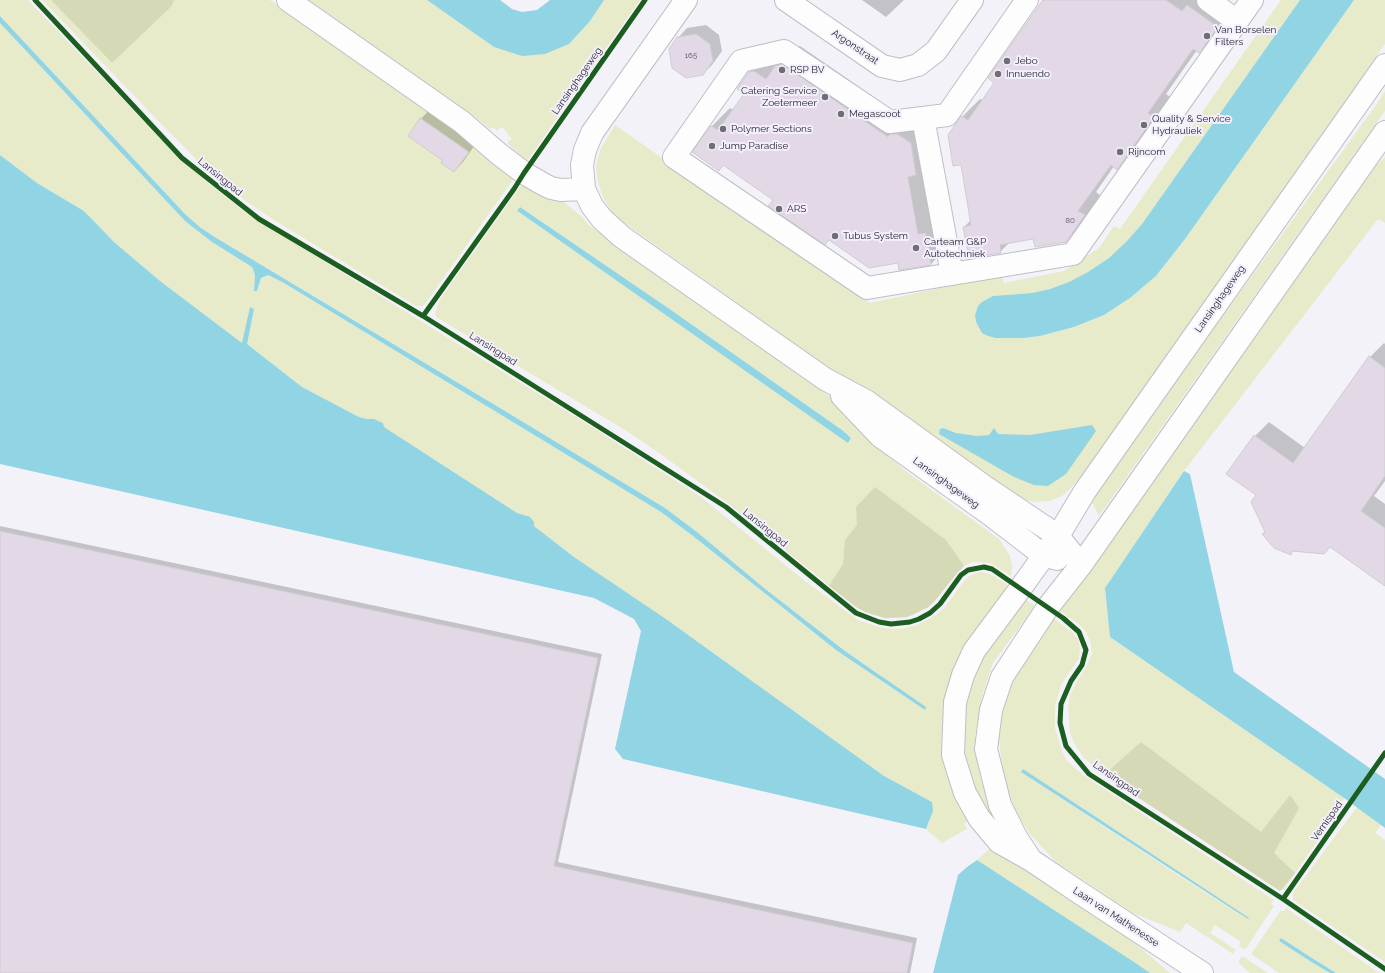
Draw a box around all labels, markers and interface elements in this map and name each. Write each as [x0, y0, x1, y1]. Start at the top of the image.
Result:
place label: Van Borselen Filters [1215, 24, 1276, 48]
street label: Argonstraat [829, 27, 881, 67]
marker: Van Borselen Filters [1202, 31, 1212, 41]
street label: Lansinghageweg [549, 45, 605, 117]
house number: 165 [685, 51, 697, 61]
place label: Jebo [1015, 55, 1038, 67]
marker: Jebo [1002, 56, 1012, 66]
place label: RSP BV [790, 64, 825, 76]
marker: RSP BV [777, 65, 787, 75]
place label: Innuendo [1006, 68, 1050, 80]
marker: Innuendo [993, 69, 1003, 79]
place label: Catering Service Zoetermeer [741, 85, 817, 108]
marker: Catering Service Zoetermeer [820, 92, 830, 102]
place label: Megascoot [849, 108, 901, 120]
marker: Megascoot [836, 109, 846, 119]
place label: Quality & Service Hydrauliek [1152, 113, 1231, 136]
marker: Quality & Service Hydrauliek [1139, 120, 1149, 130]
place label: Polymer Sections [731, 123, 812, 135]
marker: Polymer Sections [718, 124, 728, 134]
place label: Jump Paradise [720, 140, 788, 152]
marker: Jump Paradise [707, 141, 717, 151]
place label: Rijncom [1128, 146, 1165, 158]
marker: Rijncom [1115, 147, 1125, 157]
street label: Lansingpad [195, 155, 245, 199]
place label: ARS [787, 203, 806, 215]
marker: ARS [774, 204, 784, 214]
house number: 80 [1065, 216, 1075, 226]
place label: Tubus System [843, 230, 908, 242]
marker: Tubus System [830, 231, 840, 241]
place label: Carteam G&P Autotechniek [924, 236, 986, 260]
marker: Carteam G&P Autotechniek [911, 243, 921, 253]
street label: Lansinghageweg [1192, 263, 1248, 335]
street label: Lansingpad [467, 330, 519, 368]
street label: Lansinghageweg [910, 455, 982, 511]
street label: Lansingpad [740, 506, 790, 550]
street label: Lansingpad [1090, 759, 1142, 799]
street label: Vernispad [1309, 799, 1345, 843]
street label: Laan van Mathenesse [1071, 885, 1161, 949]

